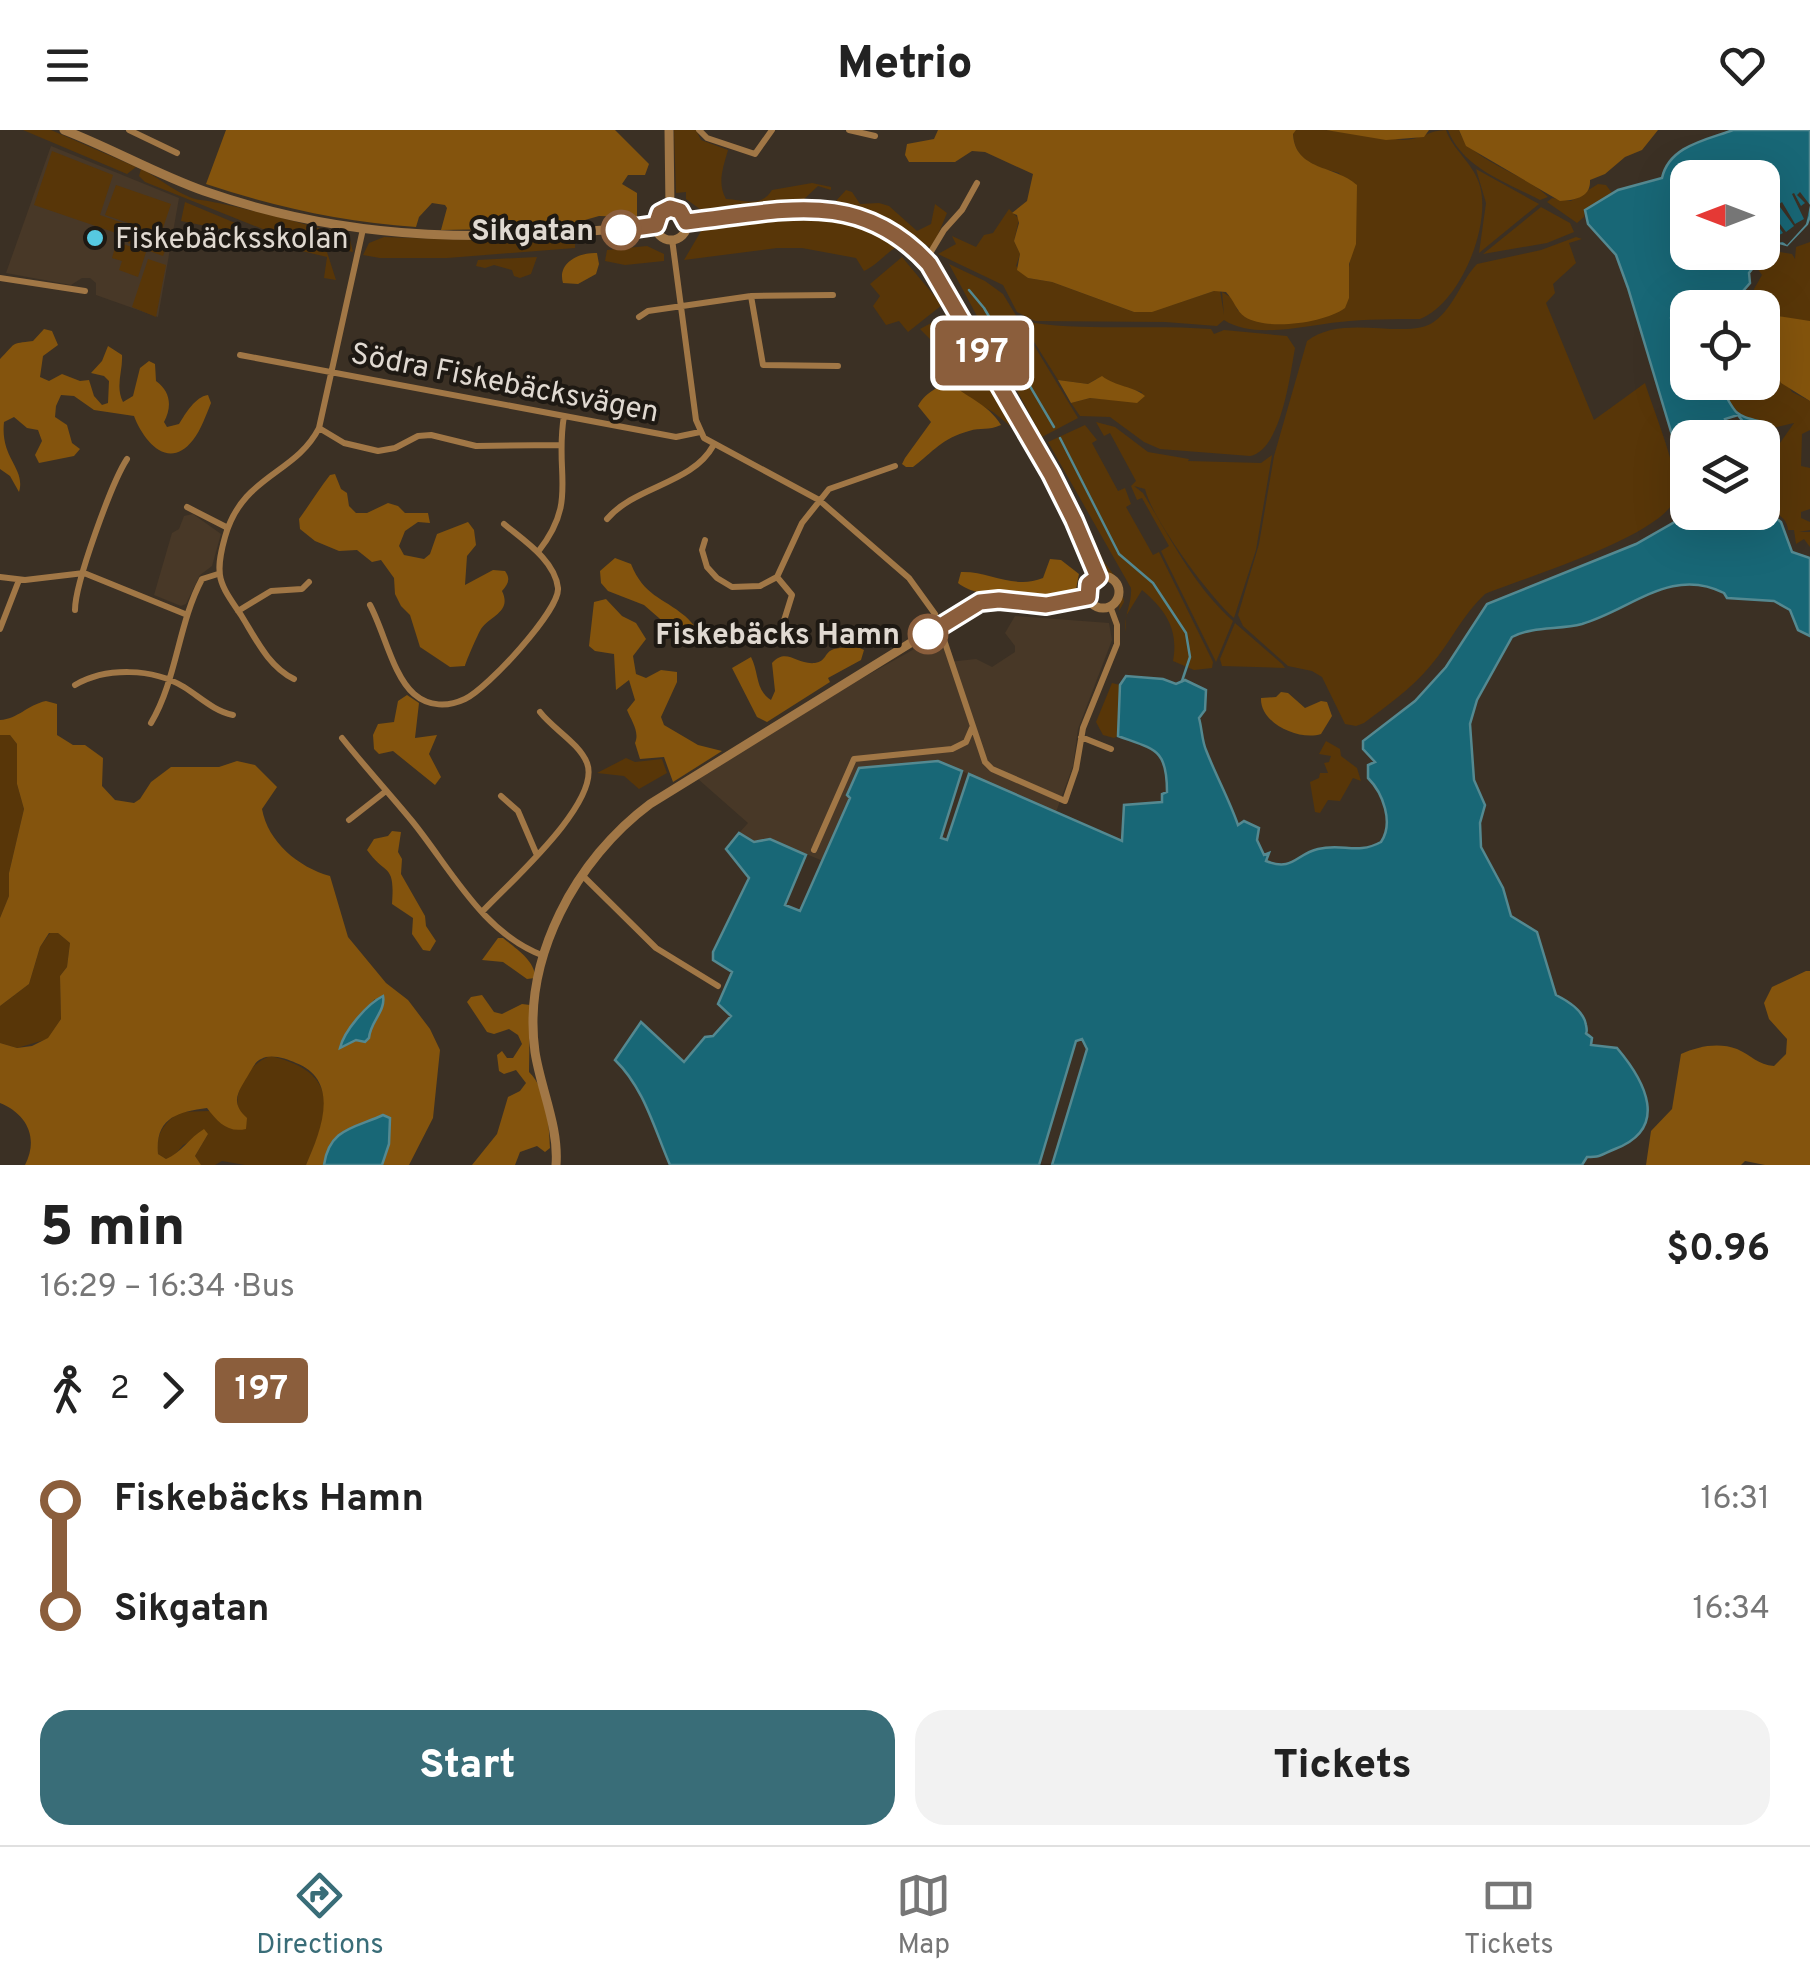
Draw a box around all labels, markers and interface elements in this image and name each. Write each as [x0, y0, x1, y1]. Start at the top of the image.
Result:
text: Metrio [837, 37, 973, 94]
icon: menu [40, 38, 95, 93]
icon: heart [1715, 38, 1770, 93]
north arrow [1670, 160, 1780, 270]
map controls [1670, 160, 1780, 530]
marker: Sikgatan [602, 211, 640, 249]
place label: Sikgatan [471, 214, 594, 251]
place label: Fiskebäcksskolan [115, 222, 349, 259]
marker: Fiskebäcksskolan [84, 227, 106, 249]
button: locate [1670, 290, 1780, 400]
line badge: 197 [924, 320, 1040, 386]
text: 197 [955, 331, 1009, 375]
street label: Södra Fiskebäcksvägen [347, 336, 662, 432]
button: layers [1670, 420, 1780, 530]
marker: Fiskebäcks Hamn [909, 615, 947, 653]
place label: Fiskebäcks Hamn [655, 618, 900, 655]
text: 5 min [40, 1195, 185, 1265]
text: $0.96 [1666, 1226, 1770, 1275]
text: 16:29 – 16:34 · Bus [40, 1268, 295, 1308]
icon: walk [40, 1363, 95, 1418]
icon: forward [145, 1363, 200, 1418]
text: 197 [235, 1368, 288, 1412]
text: 2 [110, 1370, 130, 1410]
text: Fiskebäcks Hamn [114, 1476, 424, 1525]
text: 16:31 [1701, 1480, 1770, 1520]
text: Sikgatan [114, 1586, 270, 1635]
text: 16:34 [1693, 1590, 1770, 1630]
button: Start [40, 1710, 895, 1825]
button: Tickets [915, 1710, 1770, 1825]
tab: Directions [256, 1868, 384, 1964]
tab: Map [896, 1868, 951, 1964]
tab: Tickets [1464, 1868, 1554, 1964]

